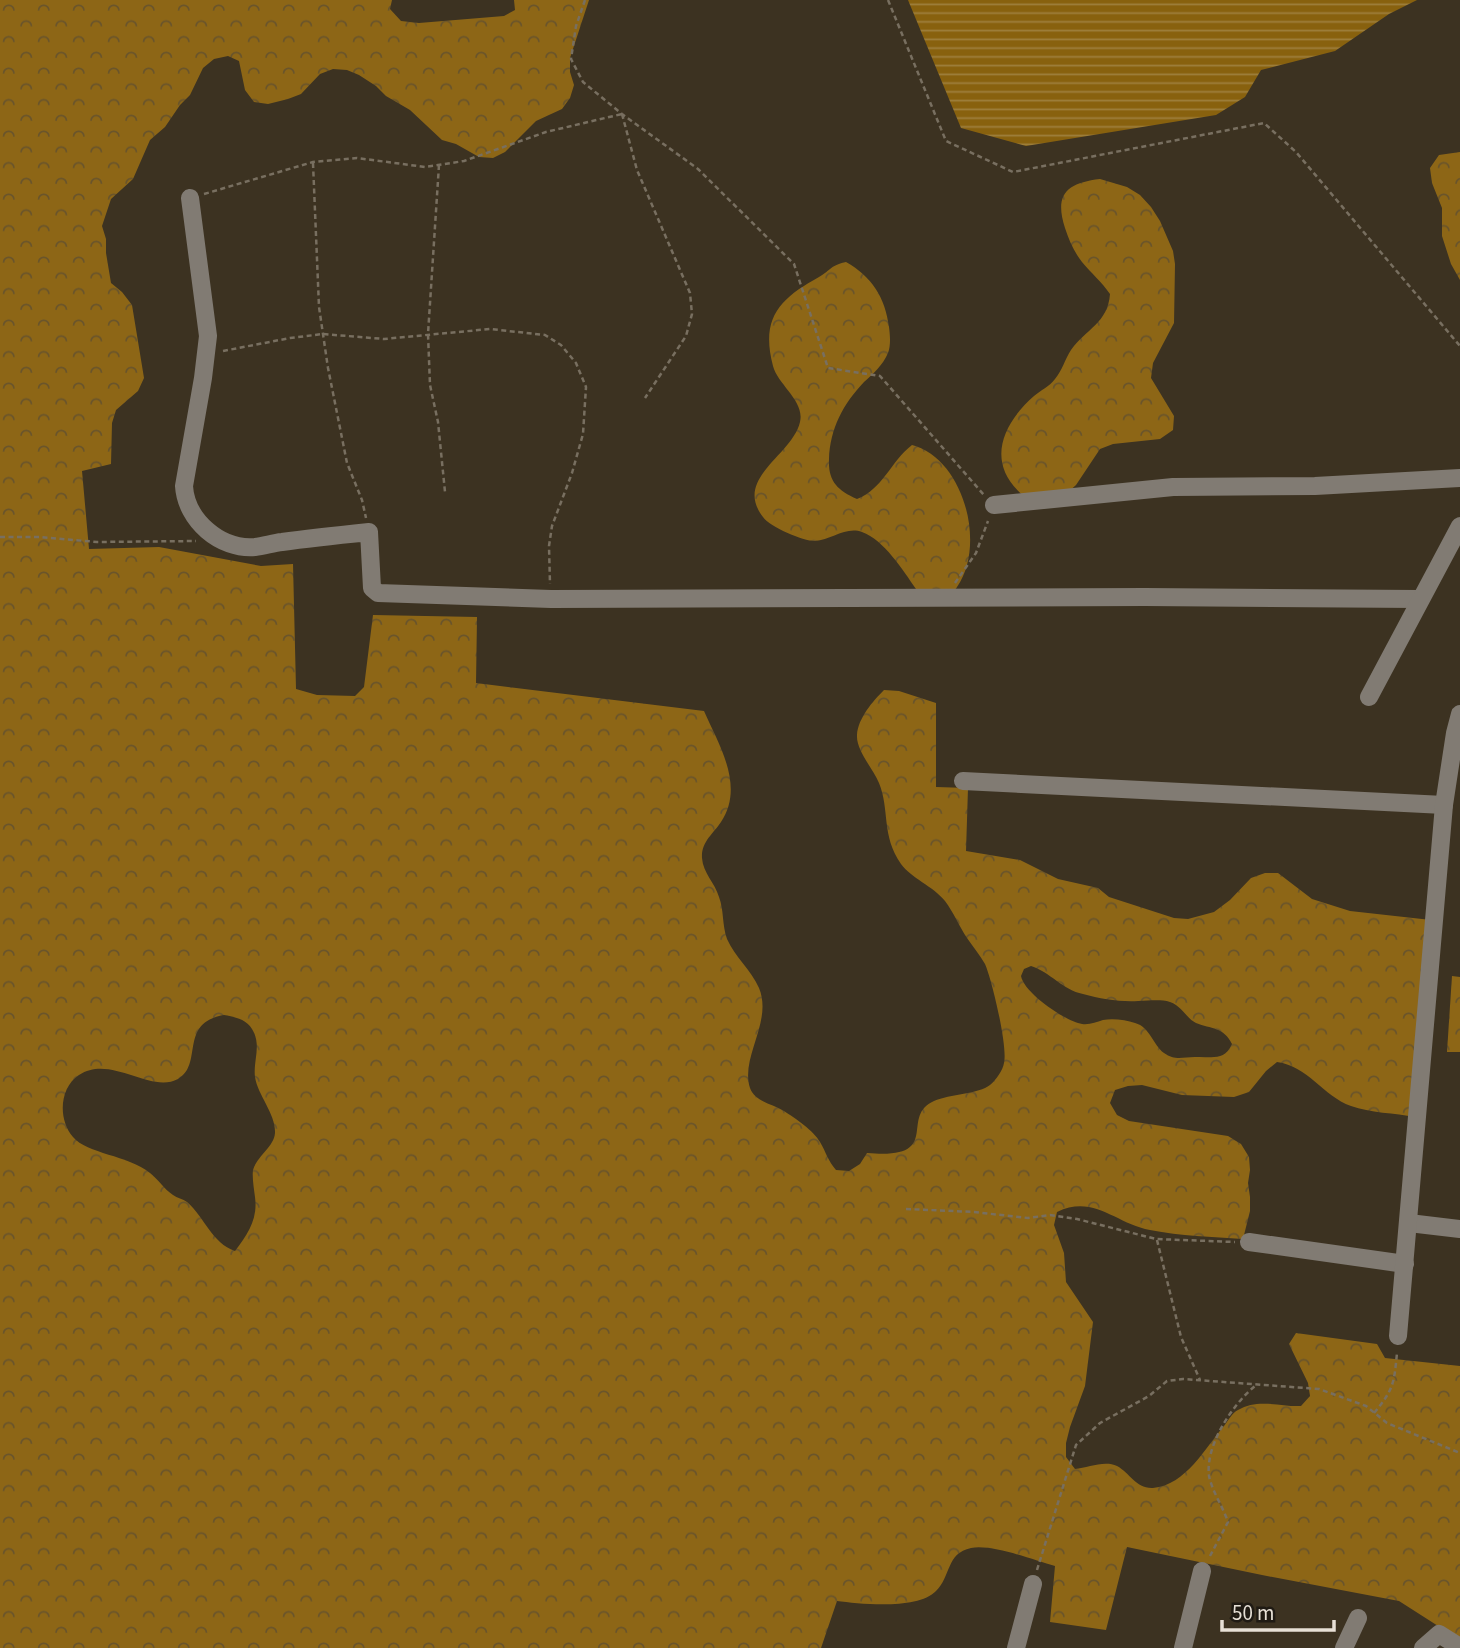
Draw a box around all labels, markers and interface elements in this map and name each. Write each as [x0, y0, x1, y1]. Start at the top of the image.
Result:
scale bar [1222, 1588, 1334, 1632]
text: 50 m [1232, 1598, 1274, 1628]

